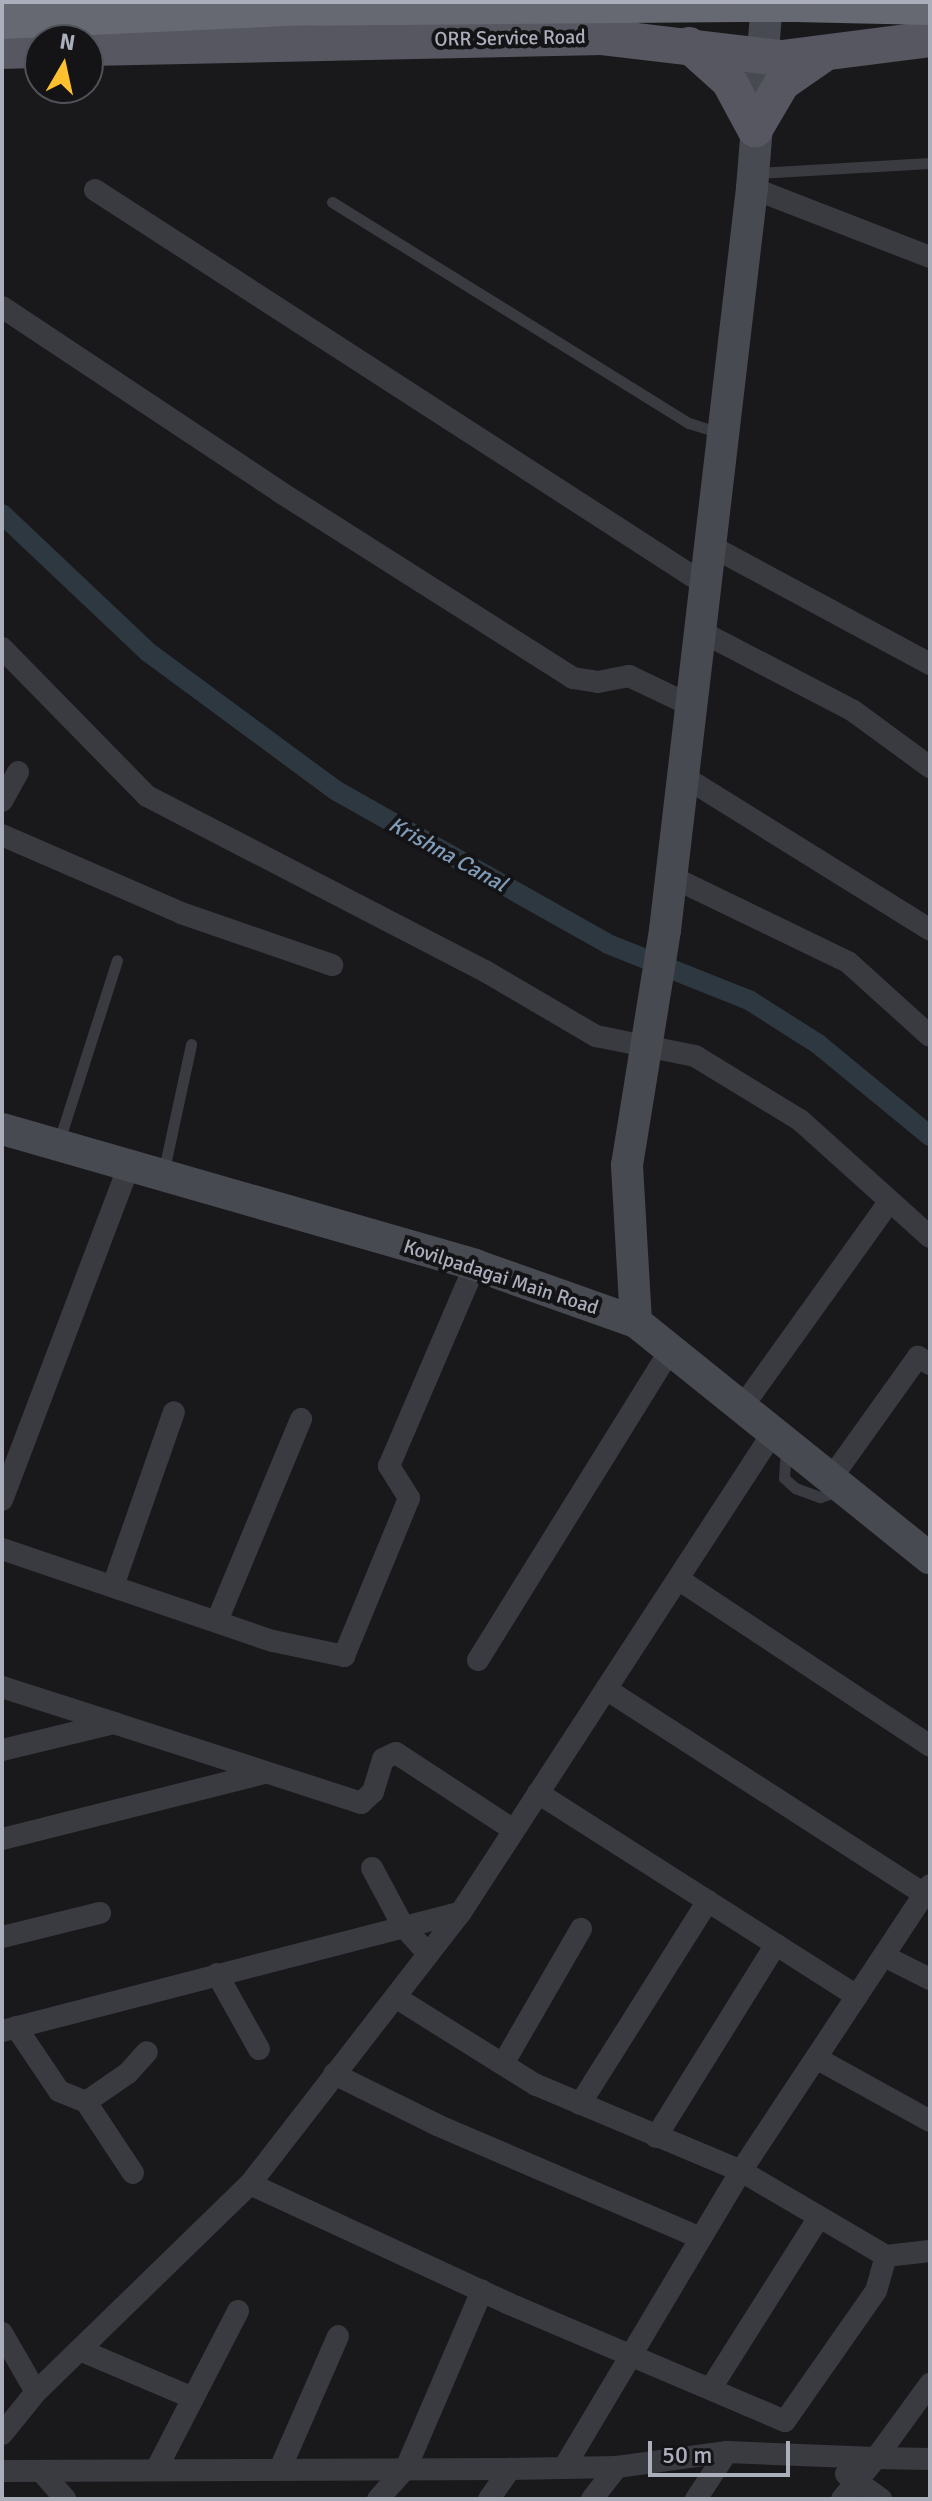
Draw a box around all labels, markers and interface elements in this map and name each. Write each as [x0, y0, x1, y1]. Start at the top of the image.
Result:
north arrow [24, 24, 104, 104]
street label: ORR Service Road [434, 25, 586, 51]
text: N [58, 27, 77, 56]
water label: Krishna Canal [384, 811, 512, 897]
street label: Kovilpadagai Main Road [400, 1234, 602, 1320]
scale bar [652, 2425, 794, 2475]
text: 50 m [662, 2440, 712, 2470]

